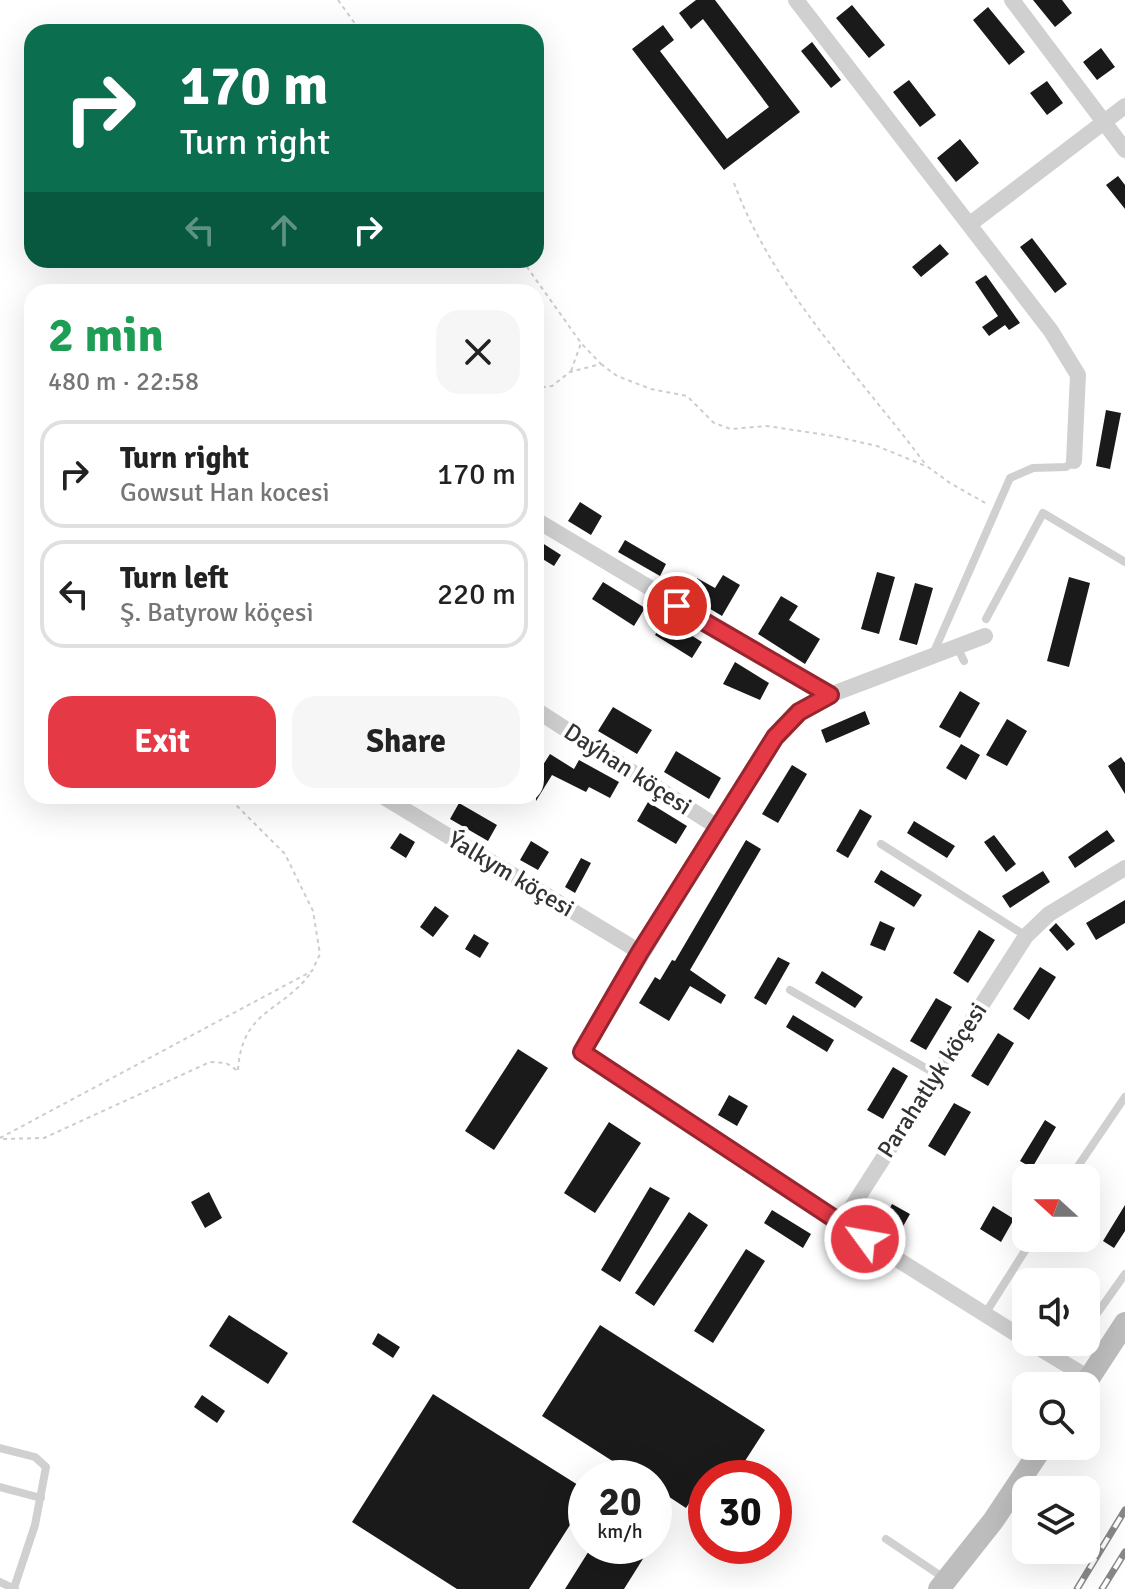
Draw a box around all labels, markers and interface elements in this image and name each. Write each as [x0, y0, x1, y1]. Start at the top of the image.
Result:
text: 170 m [180, 51, 328, 120]
icon: right [48, 56, 152, 160]
text: Turn right [180, 120, 330, 165]
icon: left [178, 208, 222, 252]
icon: ahead [262, 208, 306, 252]
icon: right [346, 208, 390, 252]
text: 2 min [48, 306, 164, 365]
button: close [436, 310, 520, 394]
text: 480 m · 22:58 [48, 366, 199, 398]
text: Turn right [120, 440, 249, 477]
icon: right [52, 452, 96, 496]
text: 170 m [437, 456, 516, 493]
text: Gowsut Han kocesi [120, 477, 329, 509]
text: Turn left [120, 560, 229, 597]
icon: left [52, 572, 96, 616]
pin [643, 572, 711, 640]
text: 220 m [437, 576, 516, 613]
icon: arrive [655, 584, 699, 628]
text: Ş. Batyrow köçesi [120, 597, 313, 629]
button: Exit [48, 696, 276, 788]
button: Share [292, 696, 520, 788]
street label: Daýhan köçesi [558, 717, 698, 821]
street label: Ýalkym köçesi [442, 825, 580, 923]
street label: Parahatlyk köçesi [871, 997, 993, 1163]
north arrow [1012, 1164, 1100, 1252]
map controls [1012, 1164, 1100, 1564]
position arrow [823, 1197, 907, 1281]
button: sound [1012, 1268, 1100, 1356]
button: search [1012, 1372, 1100, 1460]
speed limit sign: 30 [688, 1460, 792, 1564]
button: layers [1012, 1476, 1100, 1564]
text: 20 [598, 1477, 642, 1527]
text: km/h [597, 1519, 643, 1544]

